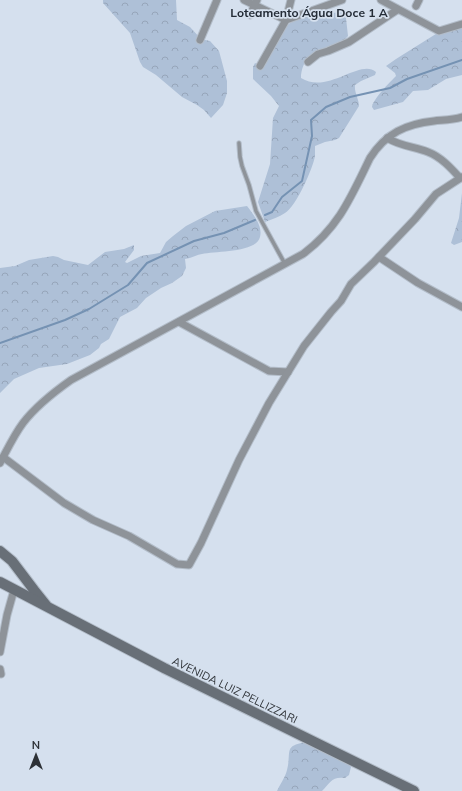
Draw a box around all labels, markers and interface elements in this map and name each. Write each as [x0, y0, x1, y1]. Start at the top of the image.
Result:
district label: Loteamento Água Doce 1 A [230, 5, 388, 20]
street label: AVENIDA LUIZ PELLIZZARI [170, 654, 300, 726]
north arrow [16, 735, 56, 775]
text: N [32, 738, 40, 752]

